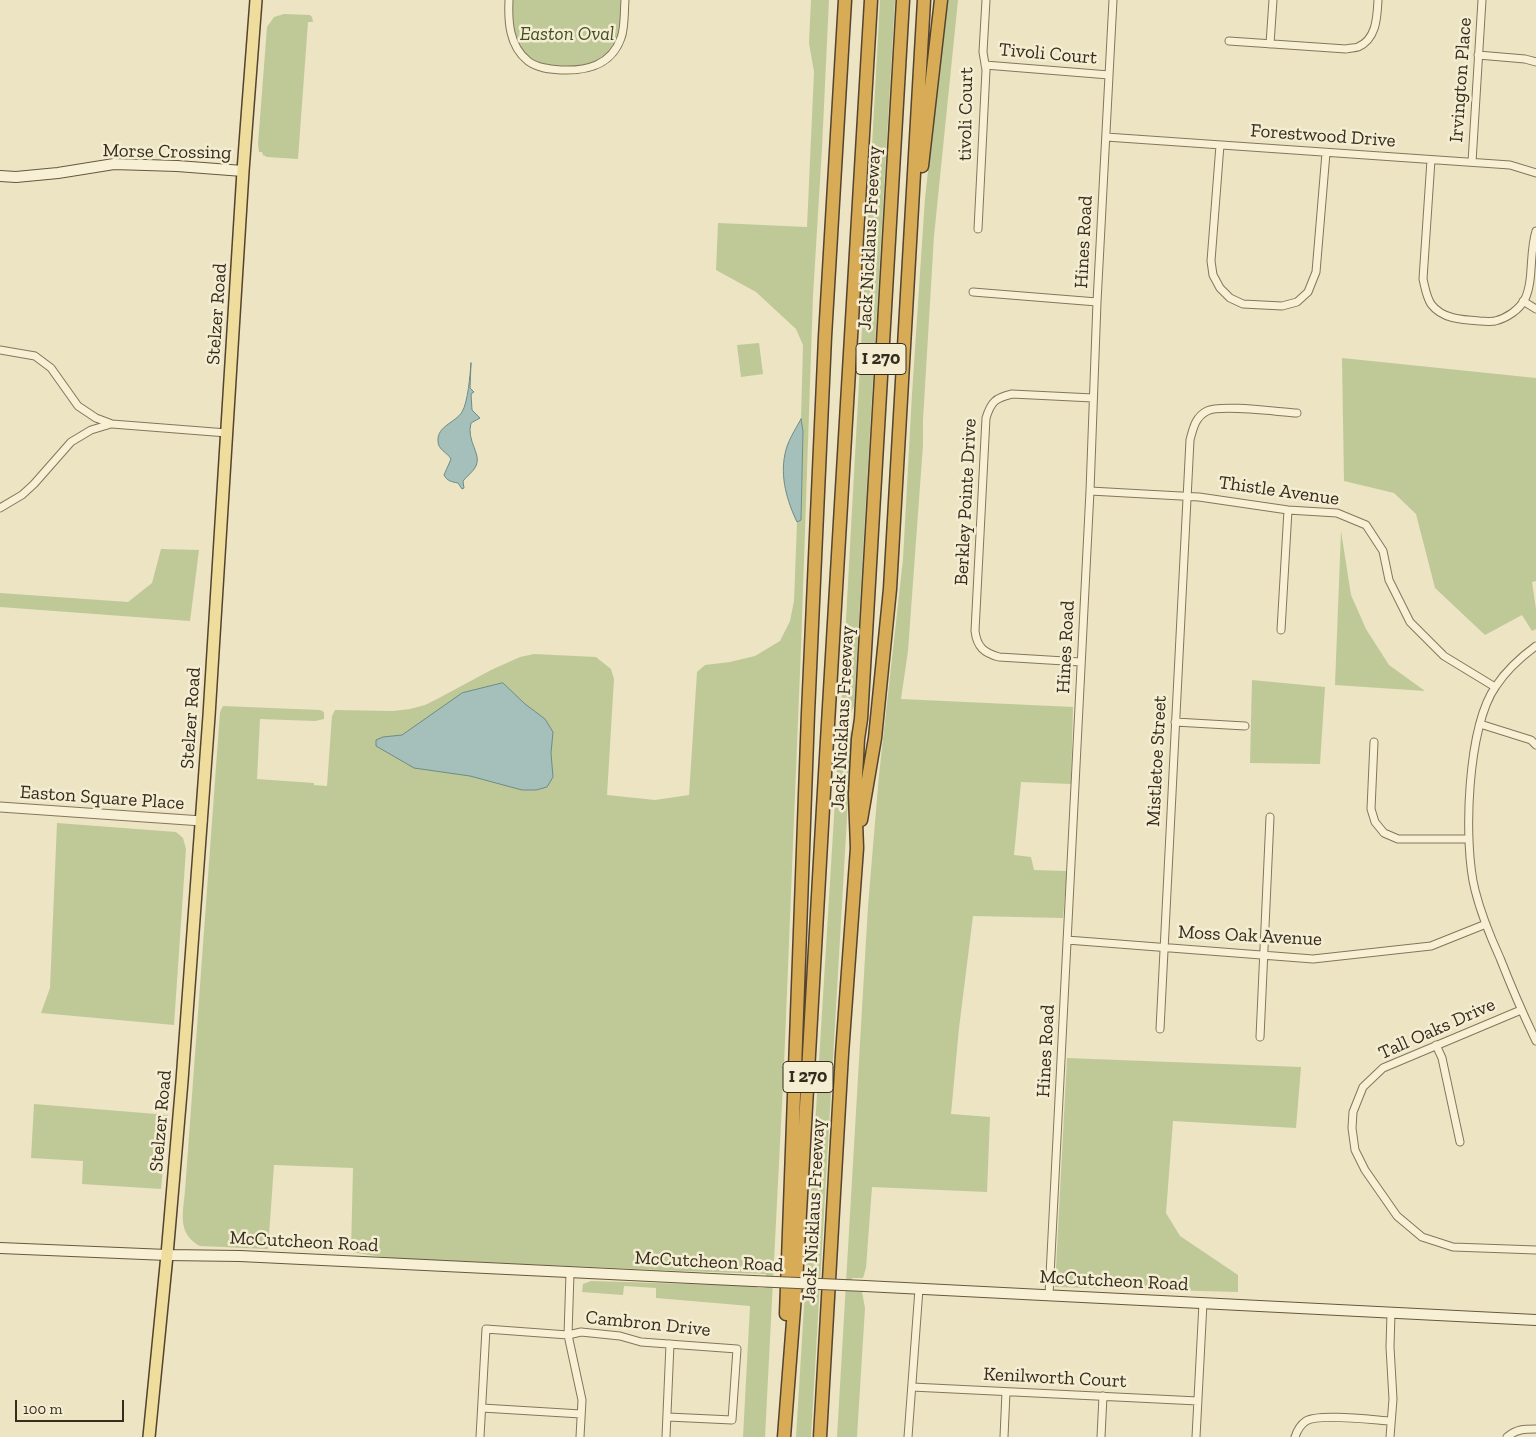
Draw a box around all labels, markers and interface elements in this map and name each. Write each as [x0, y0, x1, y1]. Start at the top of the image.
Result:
street label: Irvington Place [1445, 17, 1477, 143]
park label: Easton Oval [520, 24, 614, 46]
street label: Tivoli Court [998, 38, 1098, 70]
street label: tivoli Court [954, 67, 978, 161]
street label: Forestwood Drive [1250, 120, 1396, 152]
street label: Morse Crossing [102, 139, 232, 165]
street label: Jack Nicklaus Freeway [854, 145, 886, 331]
street label: Hines Road [1070, 195, 1098, 289]
street label: Stelzer Road [202, 262, 232, 366]
road number: I 270 [856, 344, 906, 374]
street label: Berkley Pointe Drive [950, 418, 982, 586]
street label: Thistle Avenue [1217, 471, 1341, 511]
street label: Hines Road [1052, 600, 1080, 694]
street label: Jack Nicklaus Freeway [827, 625, 859, 811]
street label: Stelzer Road [176, 666, 206, 770]
street label: Mistletoe Street [1142, 695, 1172, 827]
street label: Easton Square Place [19, 781, 185, 815]
street label: Moss Oak Avenue [1177, 921, 1323, 951]
street label: Tall Oaks Drive [1375, 993, 1499, 1065]
street label: Hines Road [1032, 1004, 1060, 1098]
road number: I 270 [783, 1062, 833, 1092]
street label: Stelzer Road [145, 1069, 177, 1173]
street label: Jack Nicklaus Freeway [798, 1118, 830, 1304]
street label: McCutcheon Road [229, 1227, 379, 1257]
street label: McCutcheon Road [634, 1247, 784, 1277]
street label: McCutcheon Road [1039, 1266, 1189, 1296]
street label: Cambron Drive [584, 1306, 712, 1342]
street label: Kenilworth Court [983, 1363, 1127, 1393]
scale bar [18, 1390, 126, 1422]
text: 100 m [23, 1400, 62, 1418]

